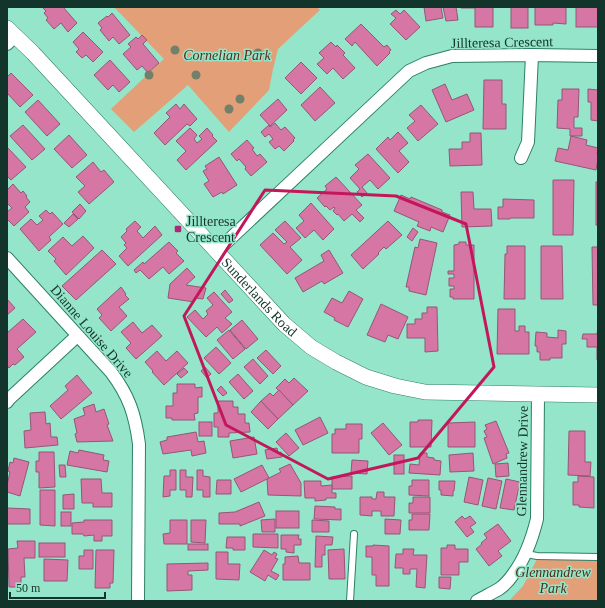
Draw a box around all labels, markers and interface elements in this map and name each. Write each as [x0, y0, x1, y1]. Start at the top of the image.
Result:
street label: Jillteresa Crescent [451, 34, 553, 51]
park label: Cornelian Park [183, 48, 272, 63]
place label: Jillteresa Crescent [186, 214, 237, 245]
marker: Jillteresa Crescent [173, 224, 183, 234]
street label: Sunderlands Road [219, 255, 300, 340]
street label: Dianne Louise Drive [47, 282, 136, 381]
street label: Glennandrew Drive [514, 405, 531, 517]
park label: Glennandrew Park [515, 565, 592, 596]
scale bar [10, 574, 105, 600]
text: 50 m [16, 581, 41, 595]

